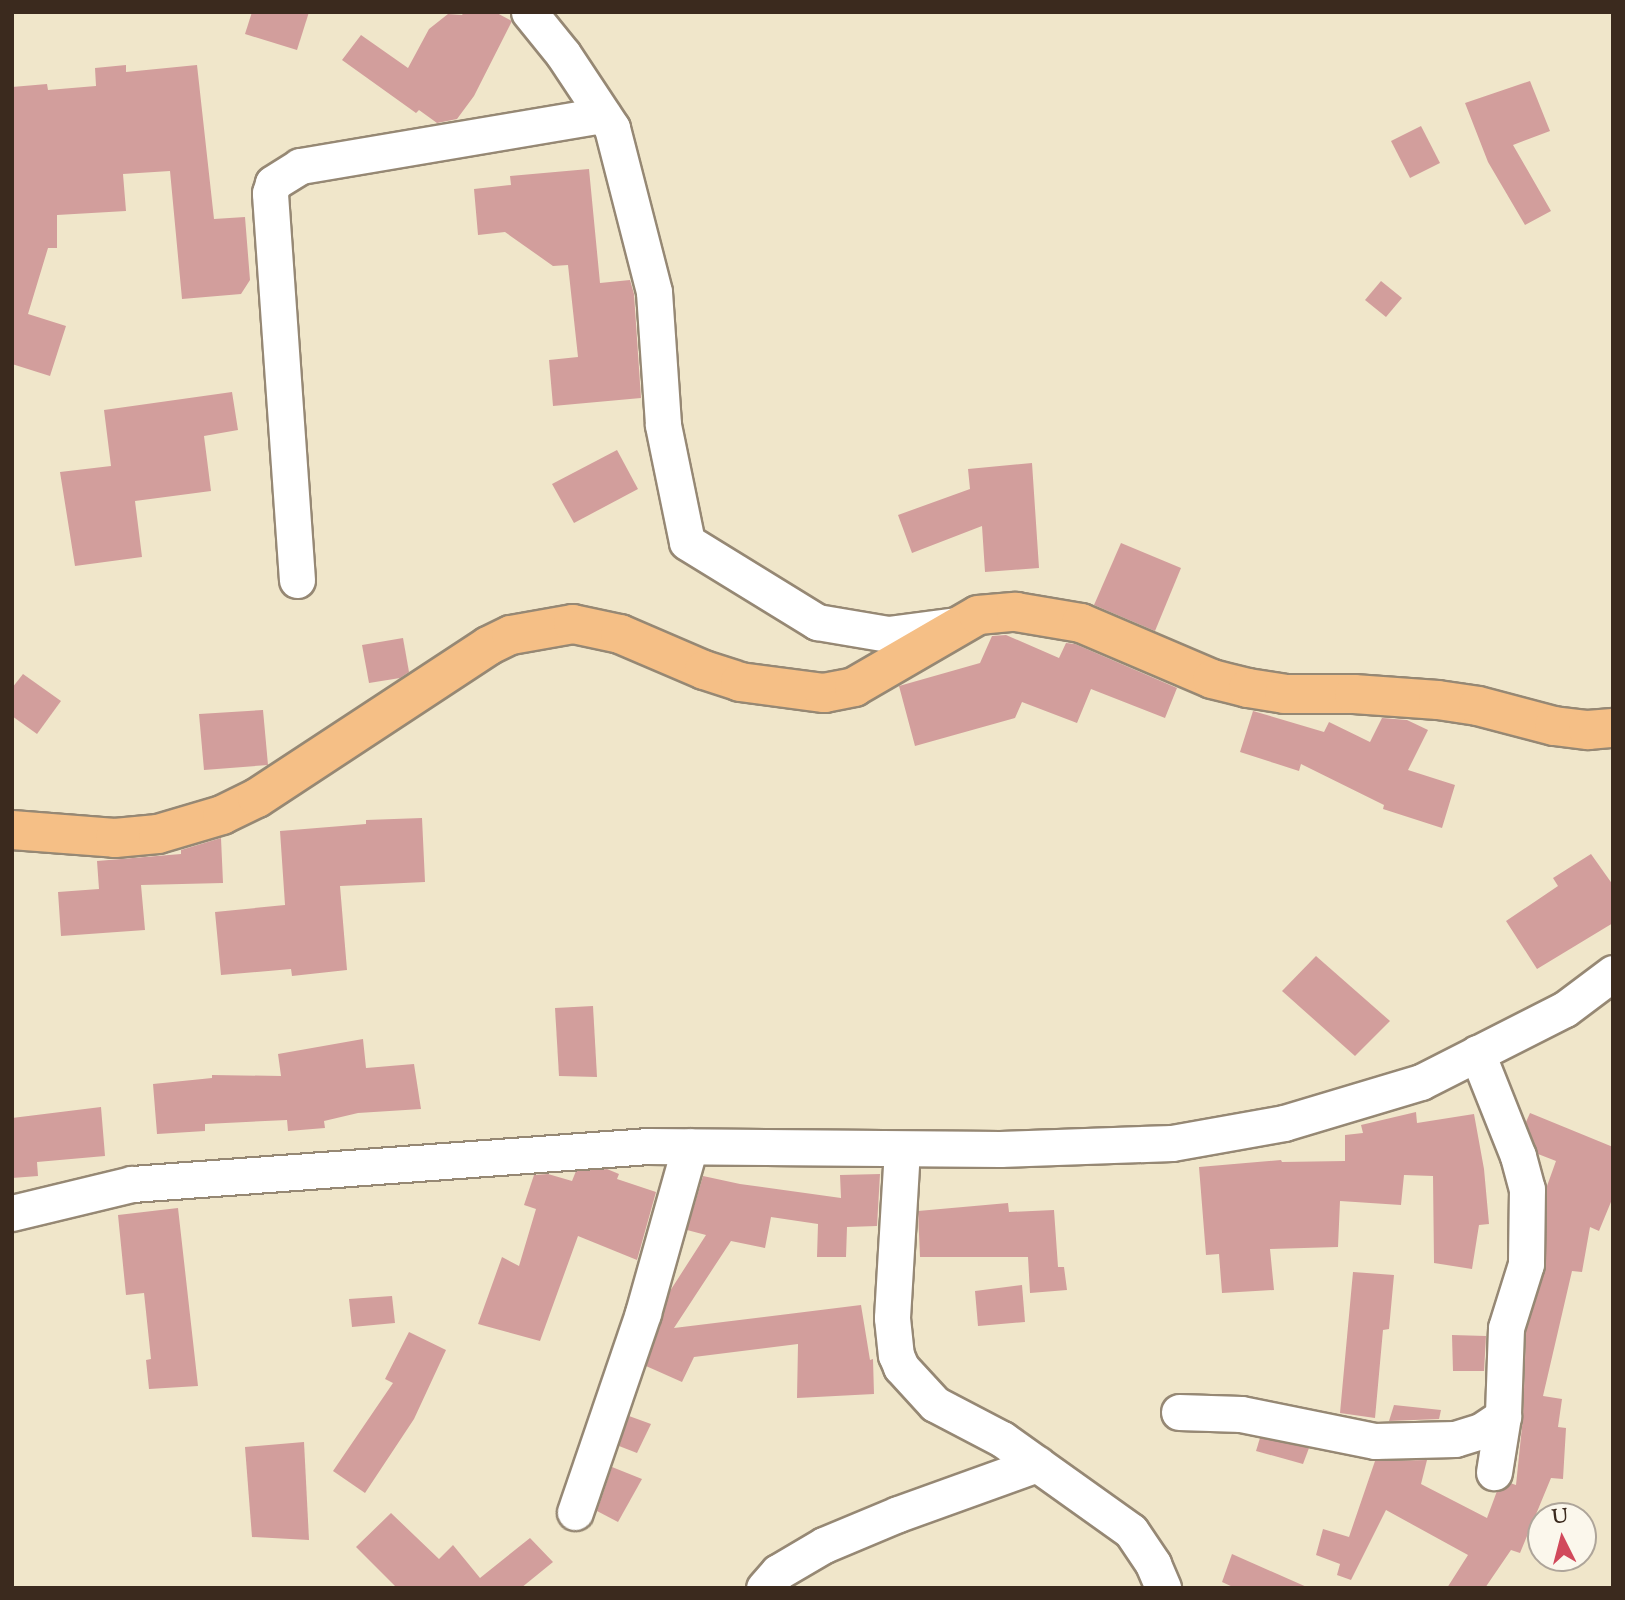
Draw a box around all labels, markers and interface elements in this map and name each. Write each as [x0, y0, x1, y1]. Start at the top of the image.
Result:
north arrow [1527, 1502, 1597, 1572]
text: U [1551, 1503, 1569, 1532]

